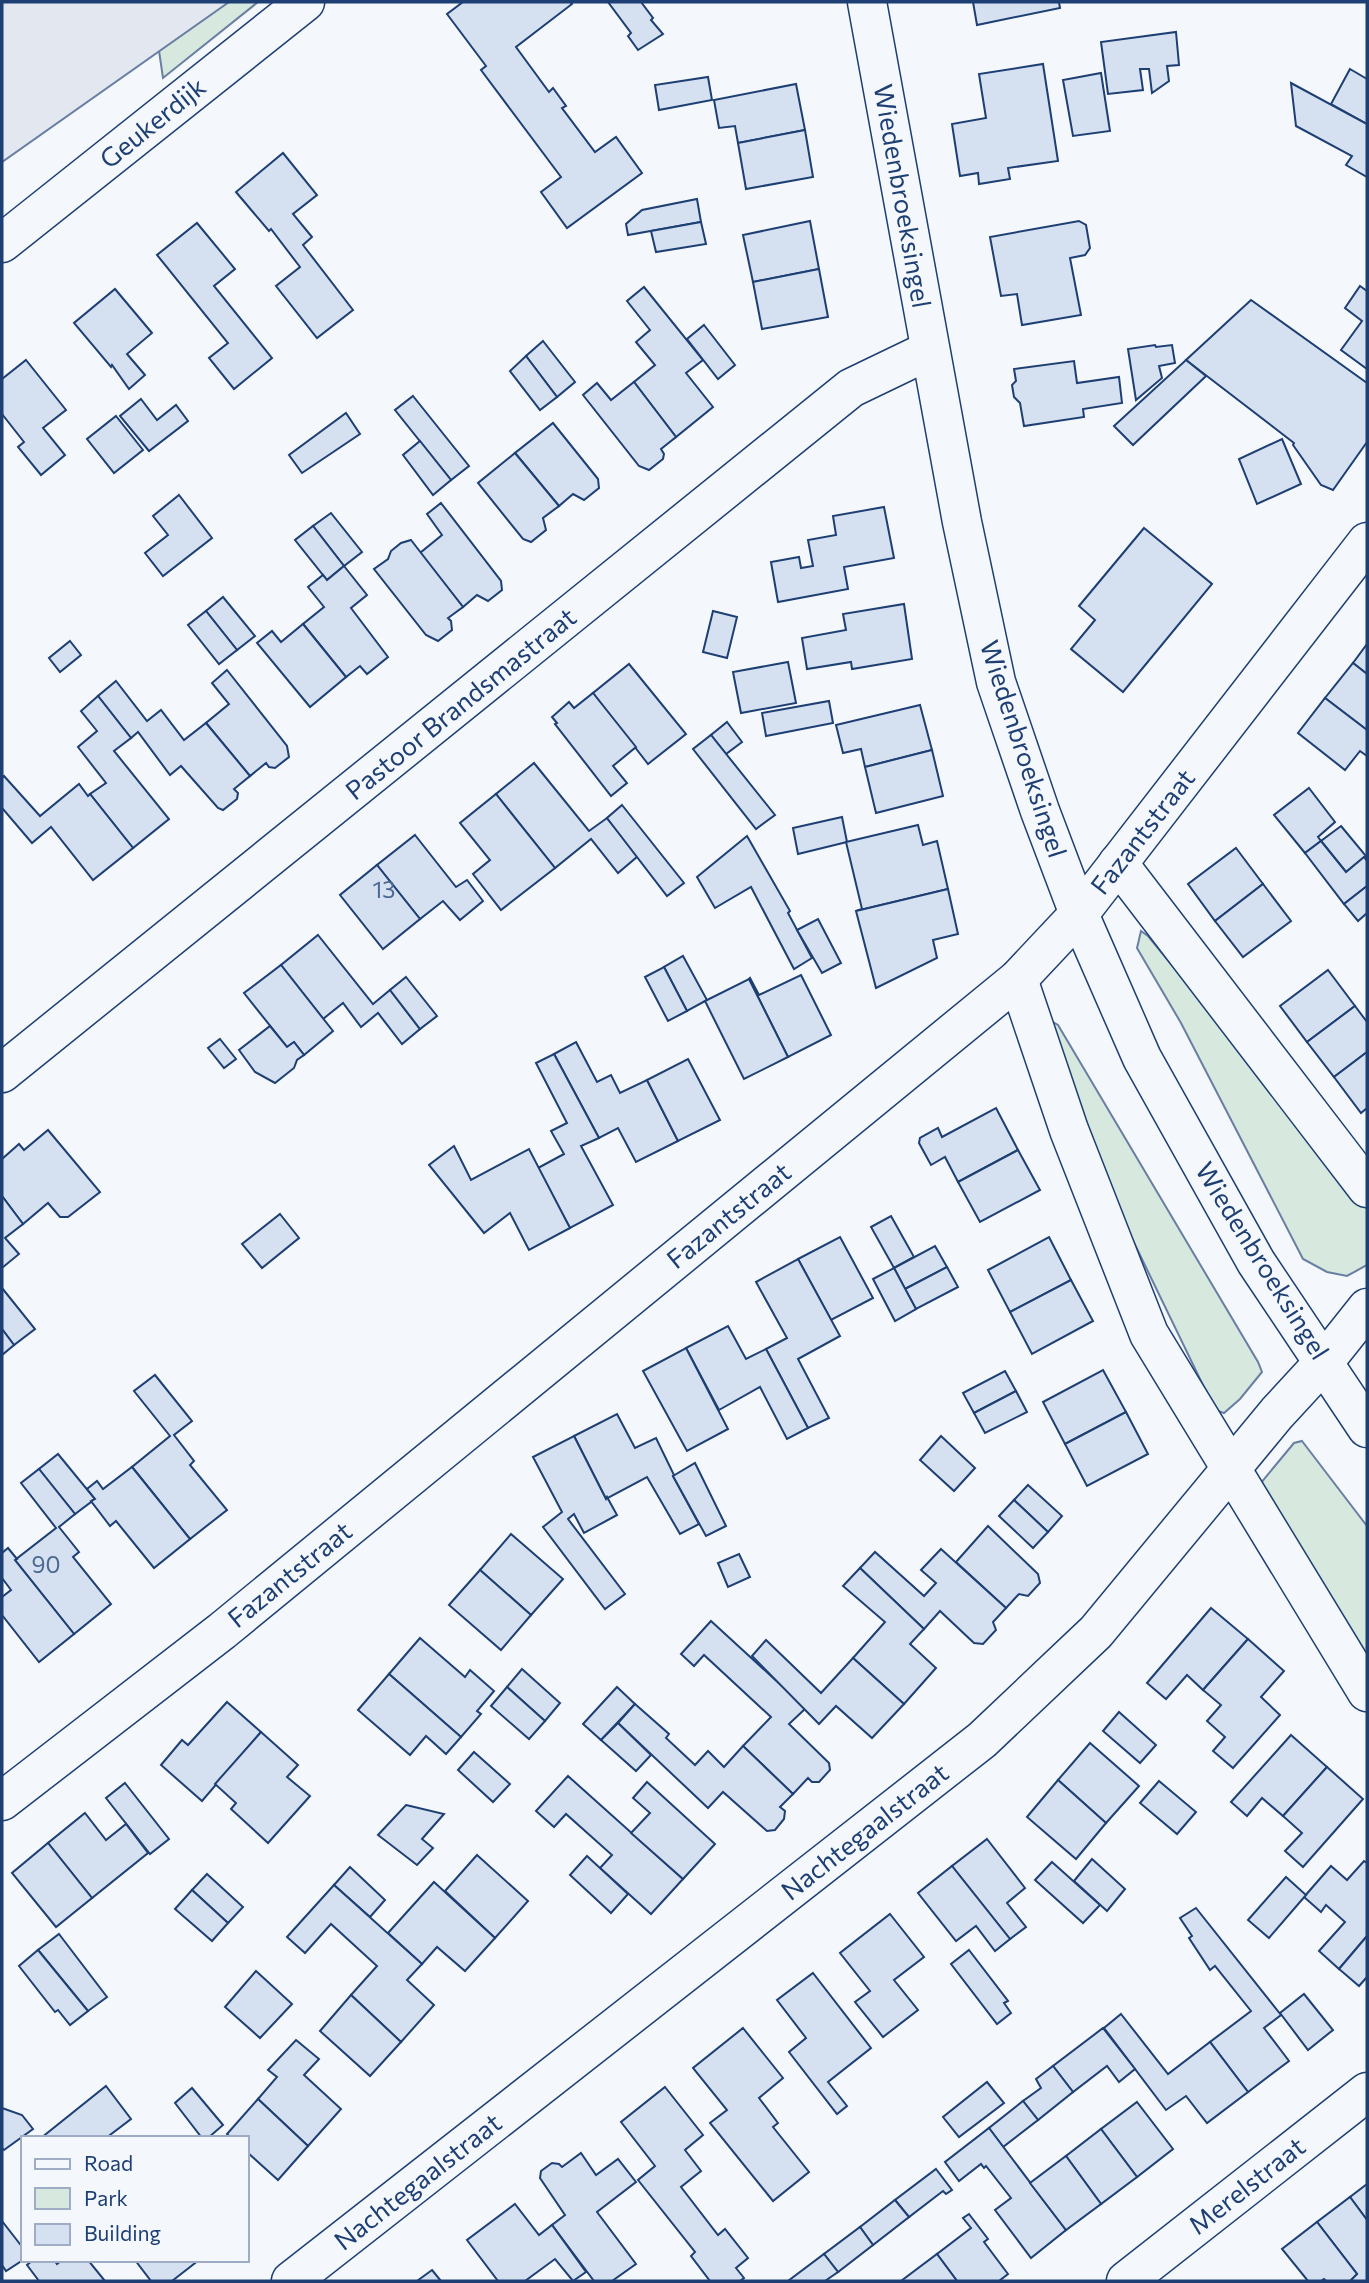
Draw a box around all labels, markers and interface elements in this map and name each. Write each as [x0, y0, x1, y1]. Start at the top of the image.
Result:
street label: Geukerdijk [93, 70, 211, 174]
street label: Wiedenbroeksingel [869, 81, 938, 310]
street label: Pastoor Brandsmastraat [339, 600, 582, 805]
street label: Wiedenbroeksingel [975, 636, 1074, 861]
street label: Fazantstraat [1083, 762, 1200, 900]
house number: 13 [373, 875, 395, 903]
street label: Fazantstraat [660, 1155, 796, 1274]
street label: Wiedenbroeksingel [1190, 1156, 1337, 1365]
street label: Fazantstraat [221, 1514, 357, 1633]
house number: 90 [32, 1550, 60, 1578]
street label: Nachtegaalstraat [774, 1756, 954, 1906]
street label: Nachtegaalstraat [327, 2106, 507, 2256]
street label: Merelstraat [1182, 2130, 1310, 2240]
legend [21, 2136, 248, 2262]
text: Road [84, 2150, 133, 2175]
text: Park [84, 2185, 128, 2210]
text: Building [84, 2220, 161, 2245]

